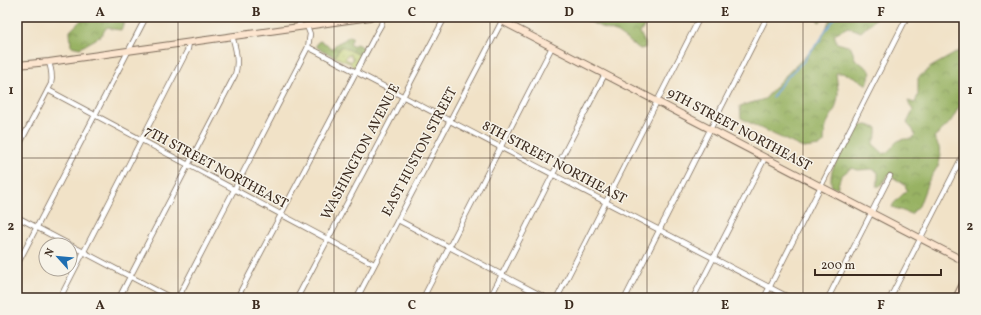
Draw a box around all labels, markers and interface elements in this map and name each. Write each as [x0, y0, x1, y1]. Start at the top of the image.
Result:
text: A [95, 4, 105, 22]
text: B [252, 4, 261, 22]
text: C [408, 4, 416, 22]
text: D [564, 4, 574, 22]
text: E [721, 4, 729, 22]
text: F [877, 4, 885, 22]
street label: WASHINGTON AVENUE [317, 81, 405, 223]
text: 1 [8, 82, 14, 100]
text: 1 [967, 82, 973, 100]
street label: EAST HUSTON STREET [378, 84, 462, 220]
street label: 9TH STREET NORTHEAST [663, 84, 815, 176]
street label: 8TH STREET NORTHEAST [478, 117, 630, 209]
street label: 7TH STREET NORTHEAST [141, 122, 291, 214]
text: 2 [8, 218, 15, 236]
text: 2 [967, 218, 974, 236]
north arrow [38, 237, 78, 277]
text: N [42, 246, 59, 260]
scale bar [815, 251, 941, 277]
text: 200 m [821, 258, 855, 274]
text: A [95, 297, 105, 315]
text: B [252, 297, 261, 315]
text: C [408, 297, 416, 315]
text: D [564, 297, 574, 315]
text: E [721, 297, 729, 315]
text: F [877, 297, 885, 315]

